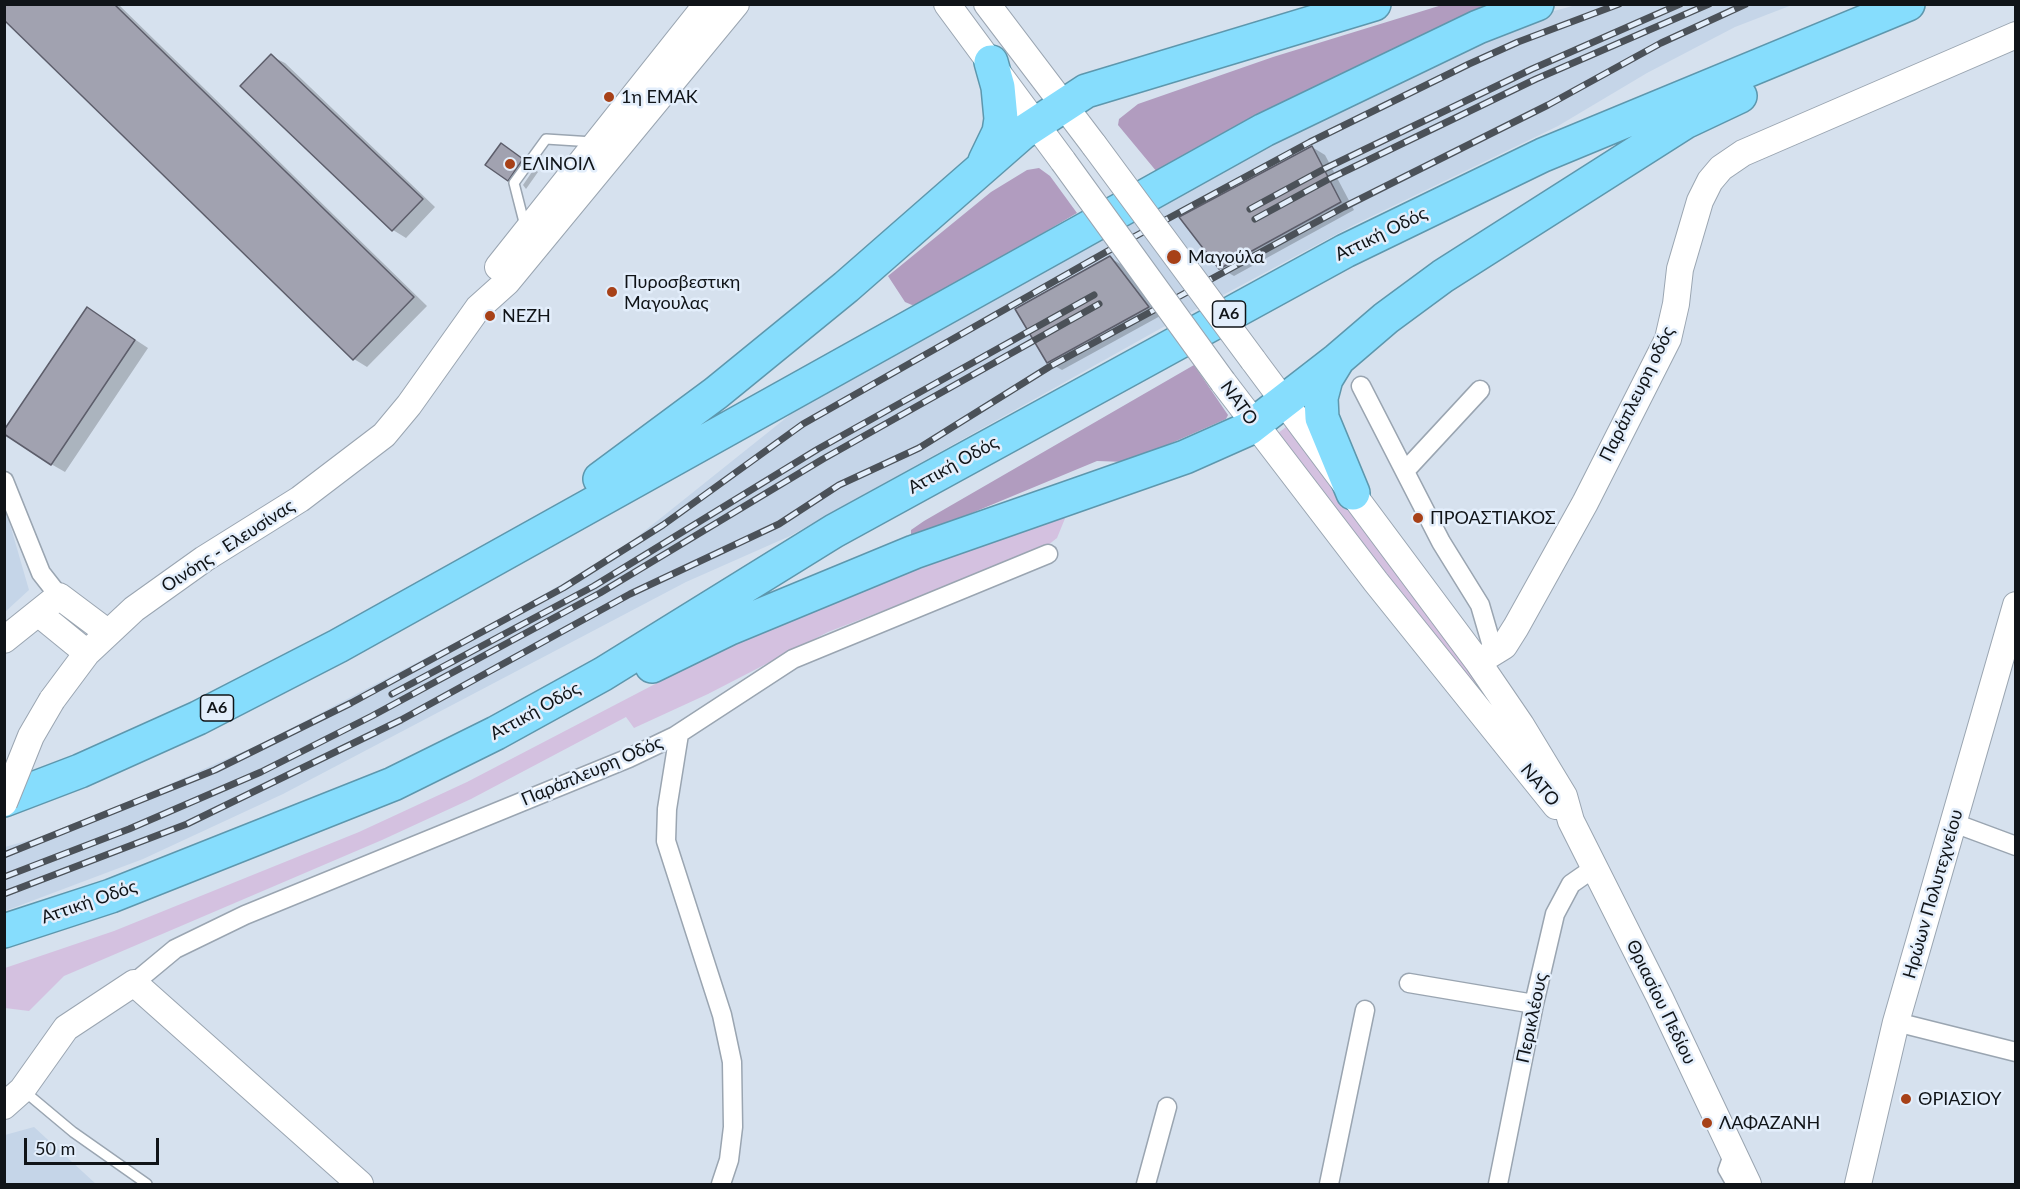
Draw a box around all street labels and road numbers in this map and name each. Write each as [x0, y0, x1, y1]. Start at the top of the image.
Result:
street label: Αττική Οδός [1331, 202, 1431, 266]
road number: Α6 [1212, 301, 1246, 327]
street label: Παράπλευρη οδός [1595, 323, 1679, 465]
street label: ΝΑΤΟ [1216, 377, 1262, 429]
street label: Αττική Οδός [904, 431, 1002, 499]
street label: Οινόης - Ελευσίνας [157, 495, 299, 597]
street label: Αττική Οδός [486, 677, 584, 745]
road number: Α6 [200, 695, 234, 721]
street label: Παράπλευρη Οδός [518, 731, 666, 811]
street label: ΝΑΤΟ [1516, 759, 1564, 811]
street label: Ηρώων Πολυτεχνείου [1899, 807, 1967, 981]
street label: Αττική Οδός [38, 876, 140, 928]
street label: Θριασίου Πεδίου [1621, 936, 1701, 1068]
street label: Περικλέους [1512, 971, 1552, 1065]

